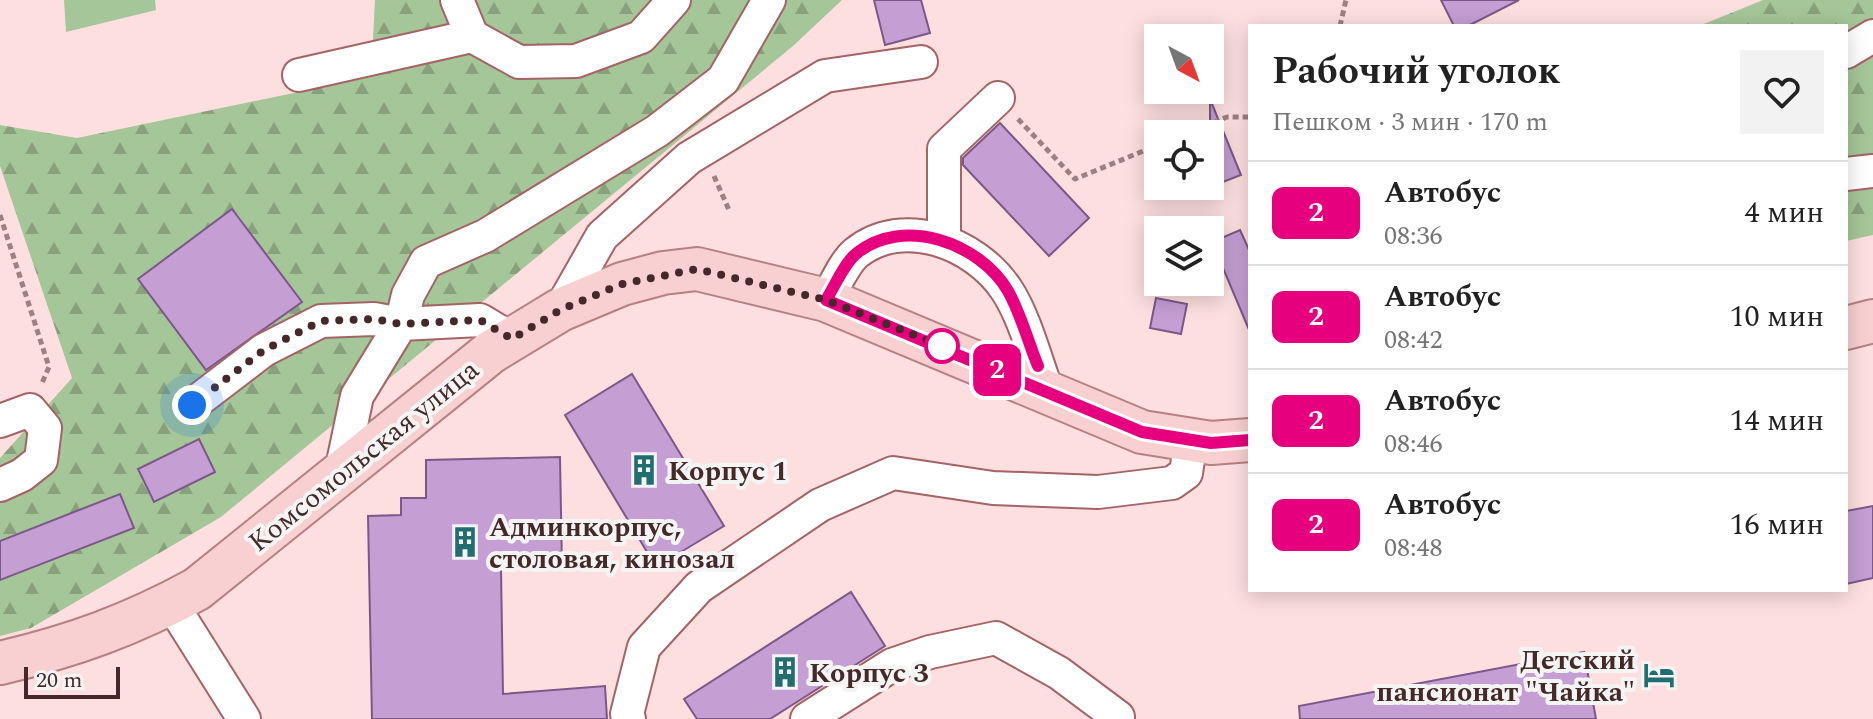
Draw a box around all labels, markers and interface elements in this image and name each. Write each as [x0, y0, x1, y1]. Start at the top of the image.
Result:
north arrow [1144, 24, 1224, 104]
map controls [1144, 24, 1224, 296]
text: Рабочий уголок [1272, 43, 1561, 101]
button: heart [1740, 50, 1824, 134]
text: Пешком · 3 мин · 170 m [1272, 102, 1548, 142]
button: locate [1144, 120, 1224, 200]
text: Автобус [1384, 170, 1501, 216]
text: 4 мин [1745, 190, 1824, 236]
text: 2 [1308, 191, 1324, 234]
button: layers [1144, 216, 1224, 296]
text: 08:36 [1384, 216, 1443, 256]
text: Автобус [1384, 274, 1501, 320]
text: 10 мин [1730, 294, 1824, 340]
text: 2 [1308, 295, 1324, 338]
text: 08:42 [1384, 320, 1443, 360]
unlabelled marker [925, 329, 959, 363]
line badge: 2 [971, 344, 1023, 396]
text: 2 [989, 348, 1005, 391]
street label: Комсомольская улица [239, 349, 489, 563]
text: Автобус [1384, 378, 1501, 424]
your location [172, 385, 212, 425]
text: 14 мин [1730, 398, 1824, 444]
text: 2 [1308, 399, 1324, 442]
text: 08:46 [1384, 424, 1443, 464]
place label: Корпус 1 [668, 450, 788, 493]
building icon: Корпус 1 [627, 453, 661, 487]
text: Автобус [1384, 482, 1501, 528]
text: 16 мин [1730, 502, 1824, 548]
text: 2 [1308, 503, 1324, 546]
place label: Админкорпус, столовая, кинозал [489, 506, 735, 581]
building icon: Админкорпус, столовая, кинозал [448, 525, 482, 559]
text: 08:48 [1384, 528, 1443, 568]
place label: Детский пансионат "Чайка" [1376, 639, 1635, 714]
place label: Корпус 3 [809, 652, 929, 695]
building icon: Корпус 3 [768, 655, 802, 689]
hotel icon: Детский пансионат "Чайка" [1642, 658, 1676, 692]
scale bar [24, 663, 120, 699]
text: 20 m [36, 664, 82, 697]

